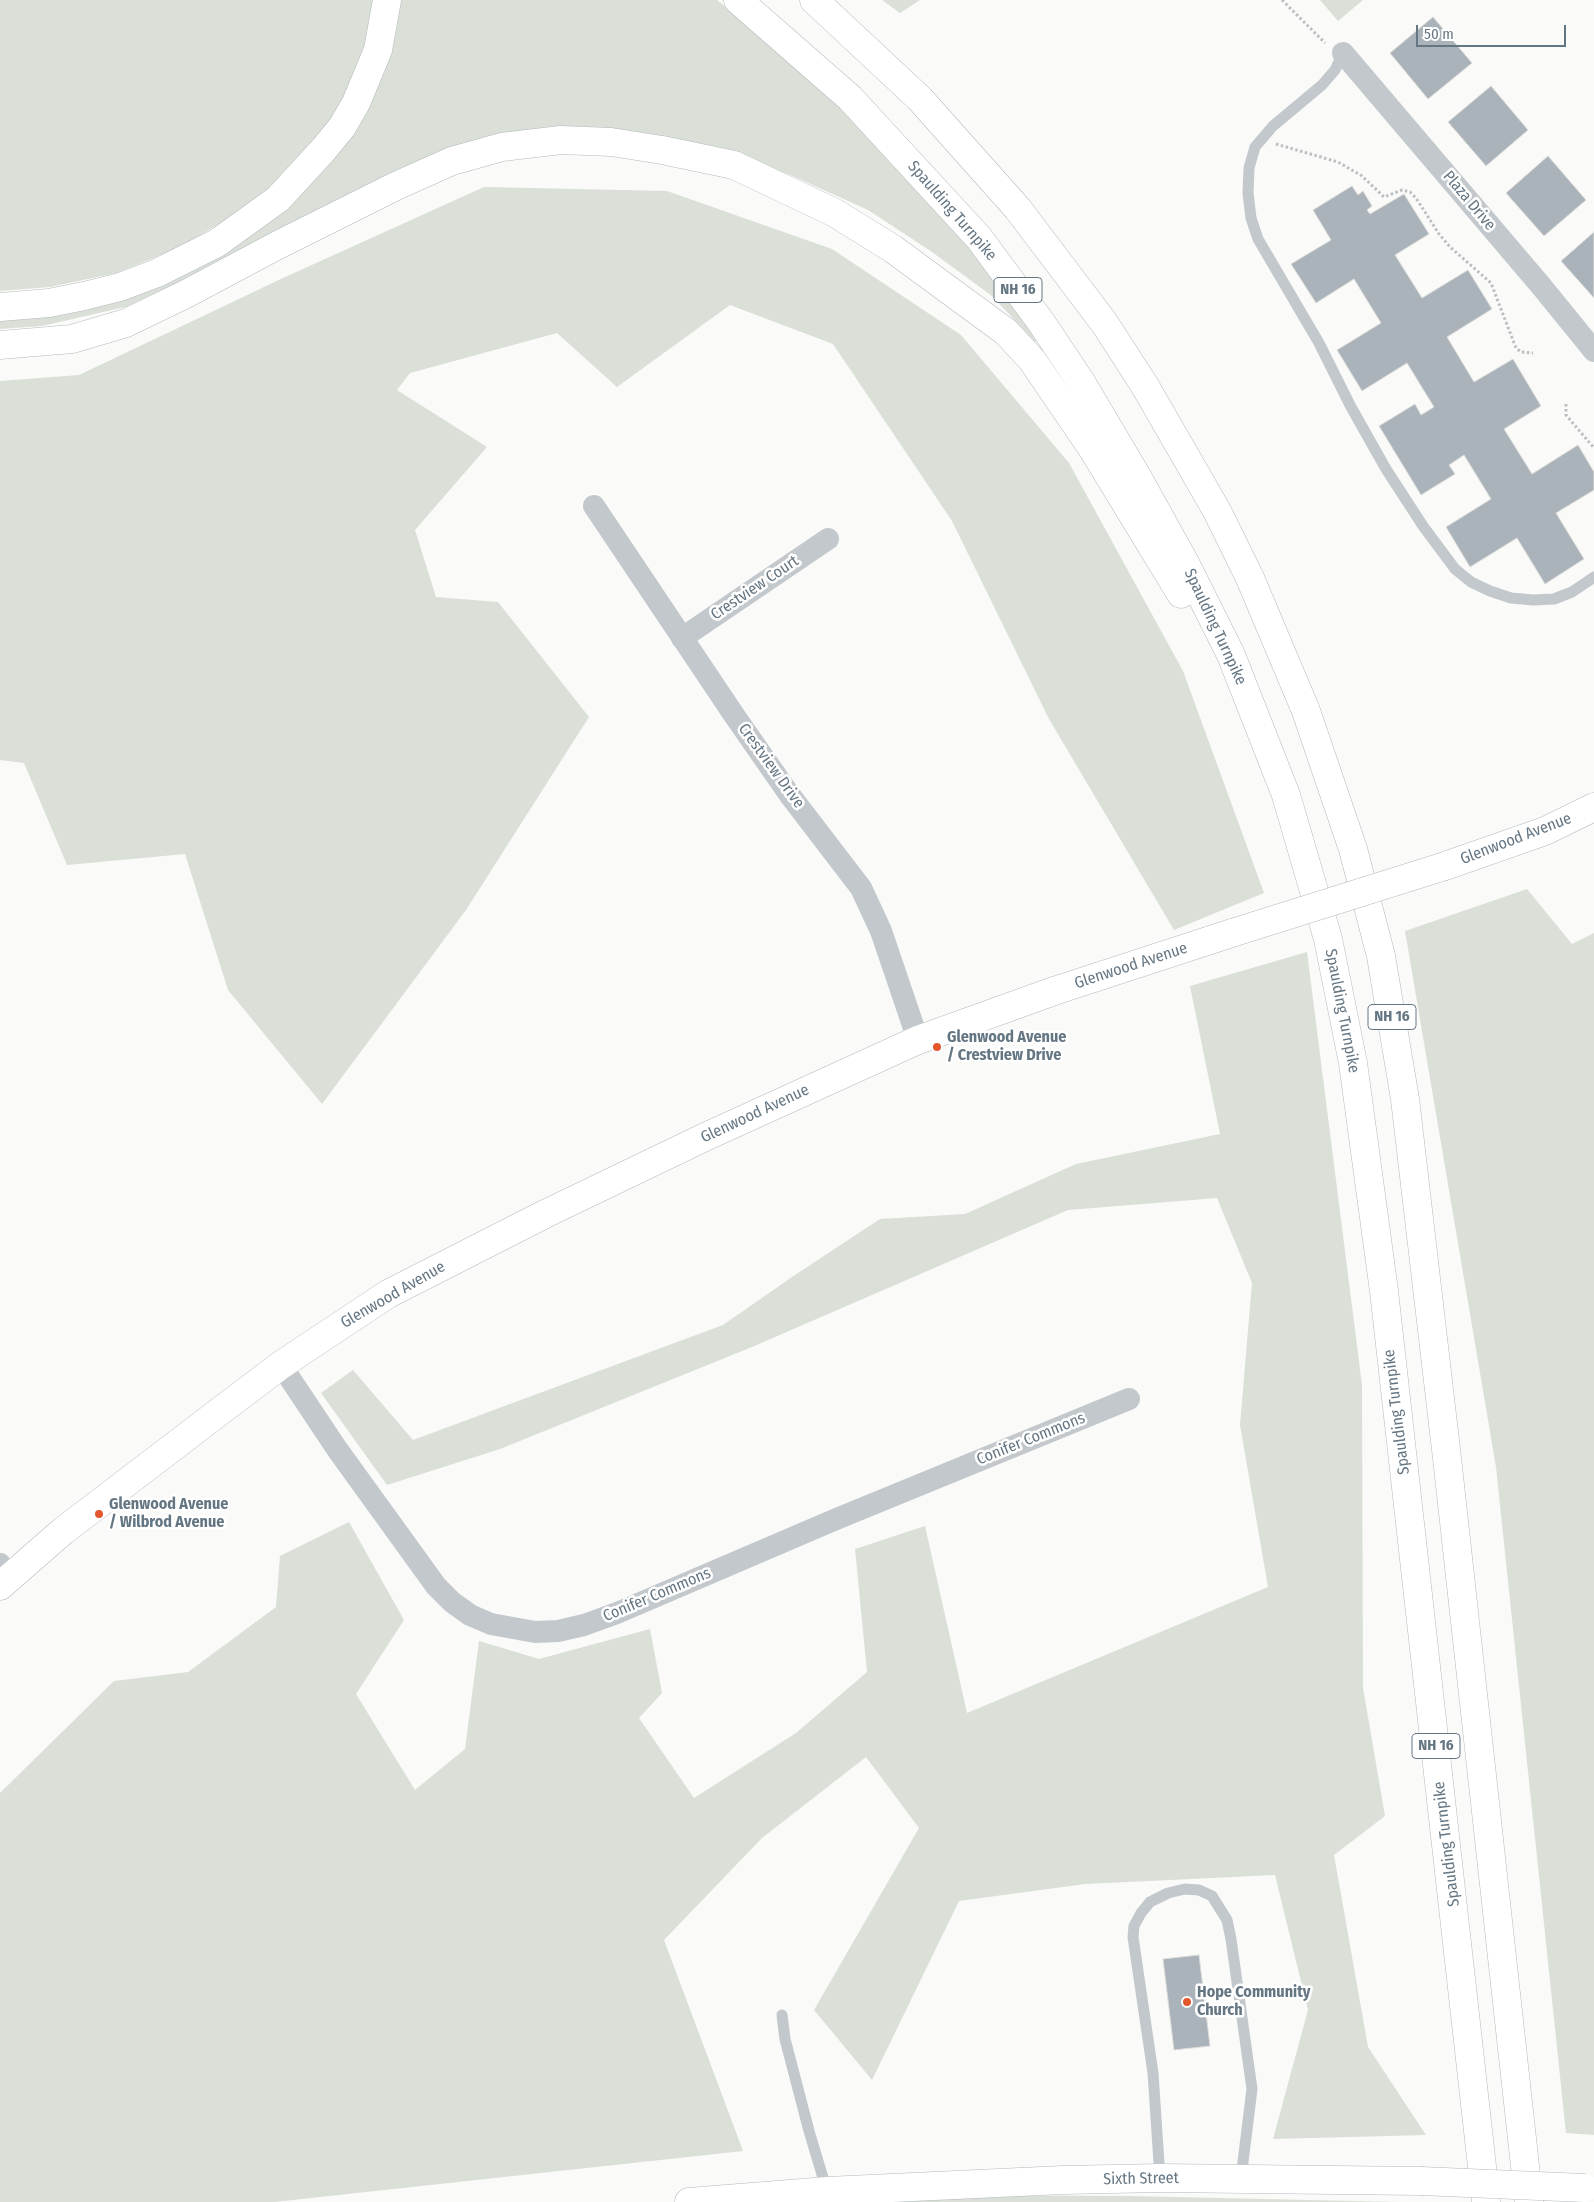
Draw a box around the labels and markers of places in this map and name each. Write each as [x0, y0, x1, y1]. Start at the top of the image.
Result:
place label: Glenwood Avenue / Crestview Drive [947, 1028, 1066, 1066]
marker: Glenwood Avenue / Crestview Drive [931, 1041, 943, 1053]
place label: Glenwood Avenue / Wilbrod Avenue [109, 1495, 228, 1533]
marker: Glenwood Avenue / Wilbrod Avenue [93, 1508, 105, 1520]
place label: Hope Community Church [1197, 1983, 1310, 2021]
marker: Hope Community Church [1181, 1996, 1193, 2008]

